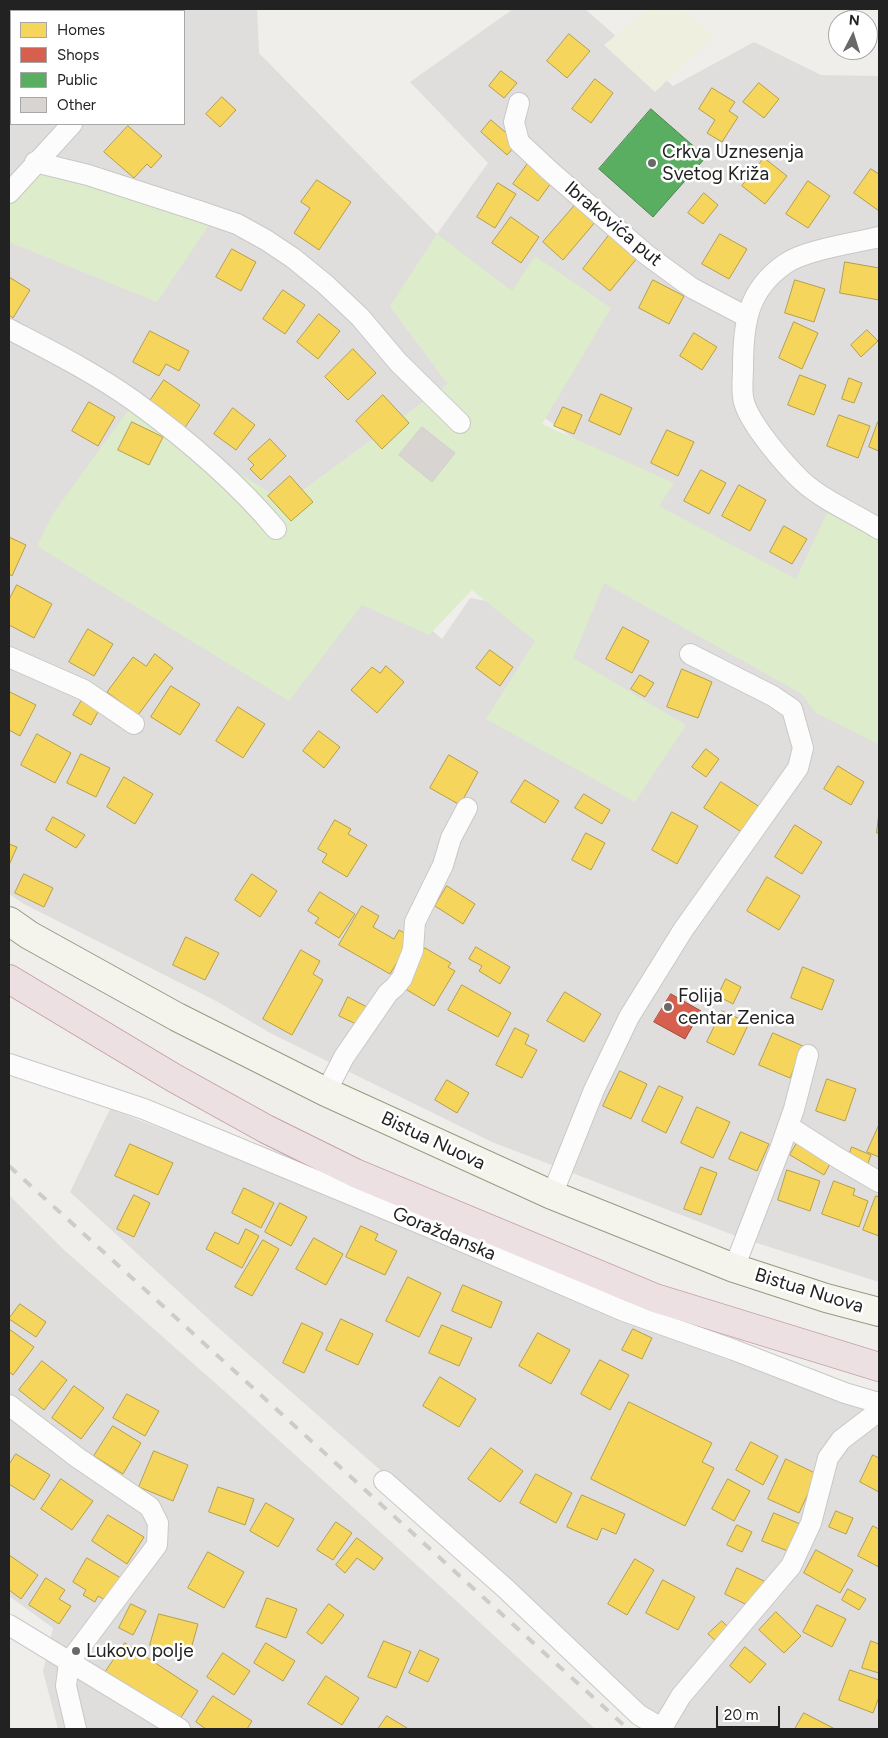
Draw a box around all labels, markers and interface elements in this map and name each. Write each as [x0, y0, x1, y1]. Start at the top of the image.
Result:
legend [10, 10, 185, 125]
north arrow [828, 10, 878, 60]
text: N [848, 12, 860, 29]
text: Homes [57, 21, 105, 39]
text: Shops [57, 46, 99, 64]
text: Public [57, 71, 98, 89]
text: Other [57, 96, 96, 114]
place label: Crkva Uznesenja Svetog Križa [662, 141, 804, 185]
marker: Crkva Uznesenja Svetog Križa [646, 157, 658, 169]
street label: Ibrakovića put [560, 177, 666, 271]
place label: Folija centar Zenica [678, 985, 795, 1029]
marker: Folija centar Zenica [662, 1001, 674, 1013]
street label: Bistua Nuova [377, 1107, 489, 1175]
street label: Goraždanska [389, 1202, 499, 1266]
street label: Bistua Nuova [752, 1264, 866, 1318]
place label: Lukovo polje [86, 1640, 194, 1662]
marker: Lukovo polje [70, 1645, 82, 1657]
scale bar [718, 1696, 782, 1728]
text: 20 m [724, 1706, 758, 1724]

